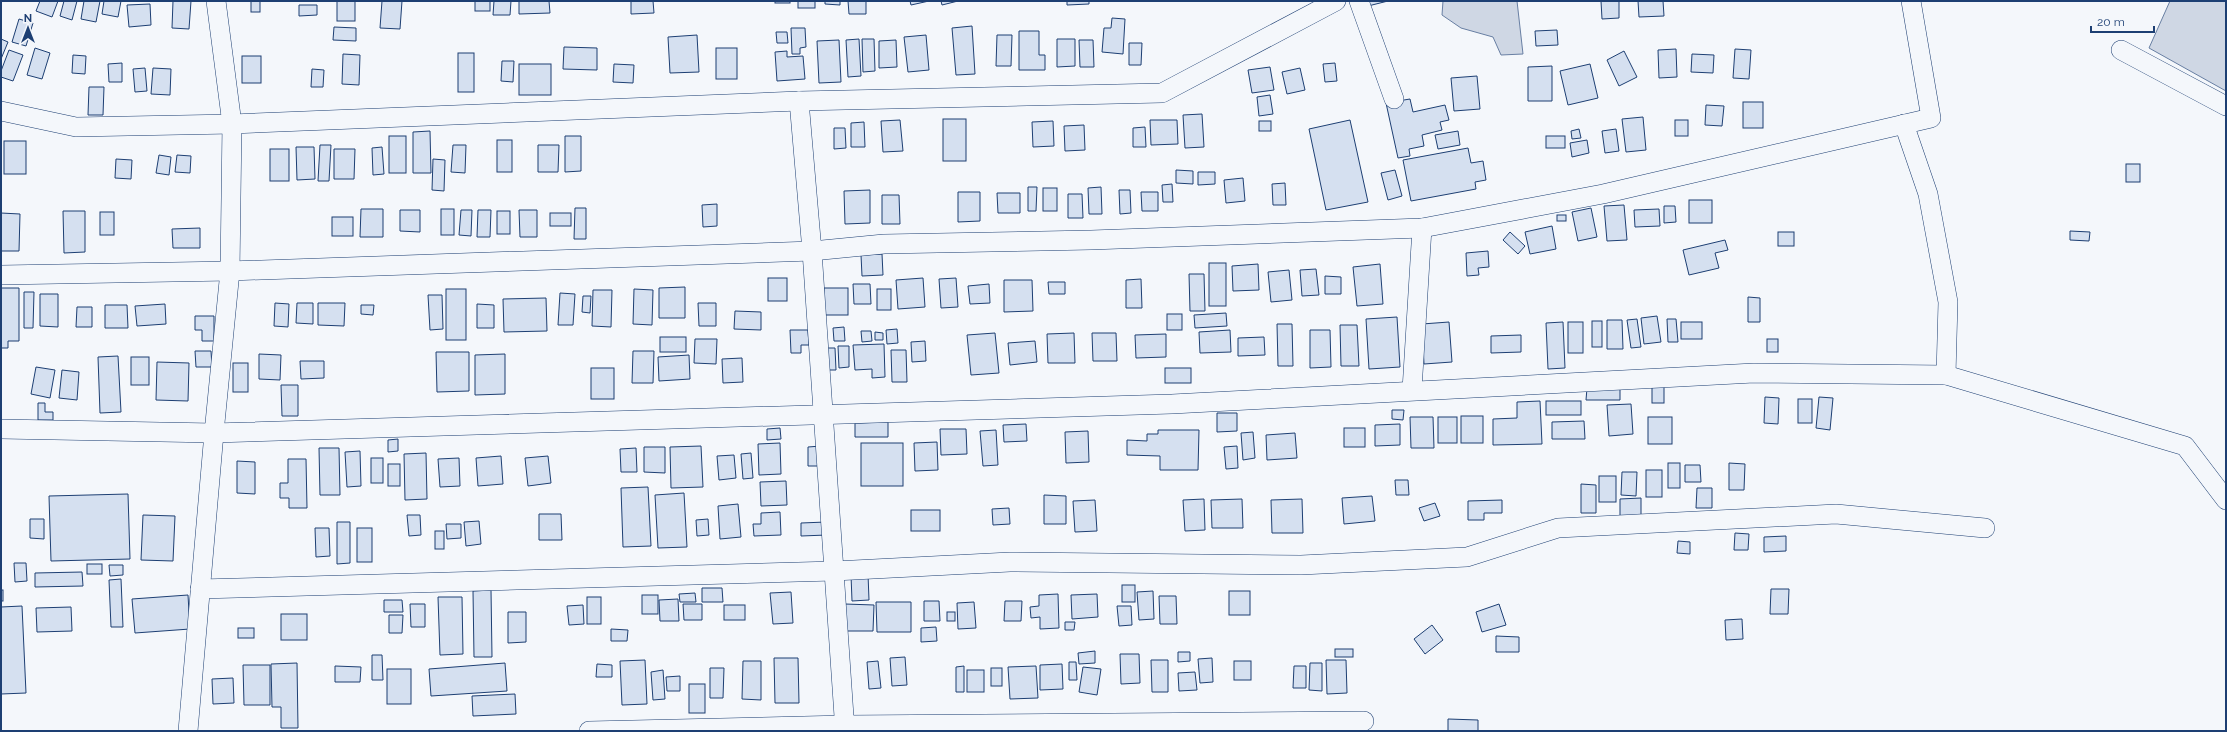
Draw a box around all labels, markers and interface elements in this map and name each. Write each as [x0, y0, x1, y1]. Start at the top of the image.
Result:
north arrow [8, 8, 48, 48]
scale bar [2091, 8, 2154, 34]
text: N [24, 12, 32, 25]
text: 20 m [2097, 15, 2125, 29]

